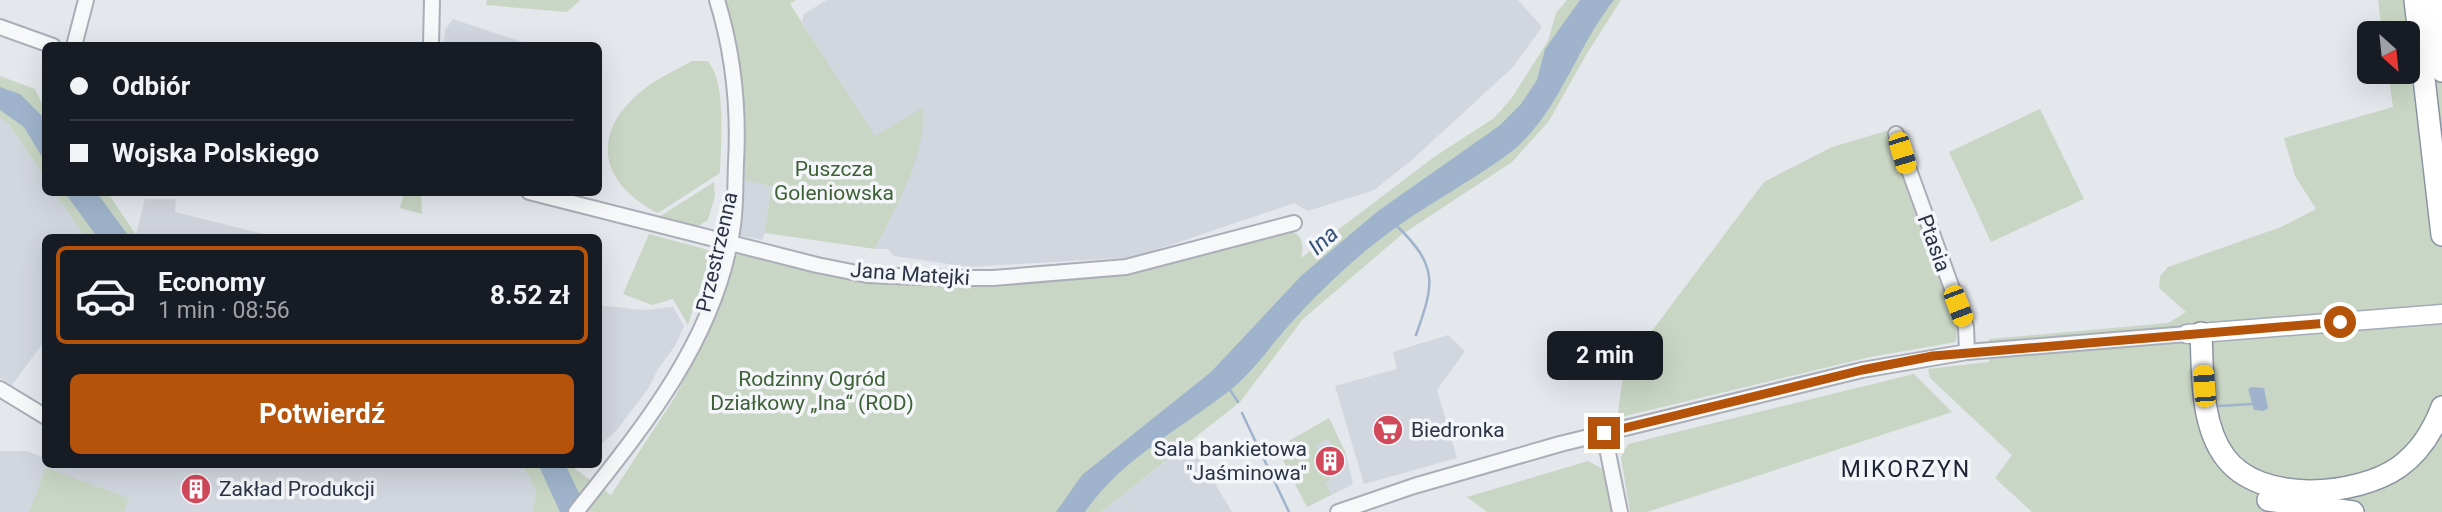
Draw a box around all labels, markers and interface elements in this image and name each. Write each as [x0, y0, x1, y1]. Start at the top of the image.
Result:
north arrow [2357, 21, 2420, 84]
map controls [2357, 21, 2420, 84]
text: Odbiór [112, 71, 190, 101]
car [1886, 130, 1919, 176]
text: Wojska Polskiego [112, 138, 319, 168]
park label: Puszcza Goleniowska [774, 157, 894, 205]
street label: Przestrzenna [692, 190, 742, 314]
street label: Ptasia [1913, 211, 1955, 275]
water label: Ina [1303, 220, 1344, 261]
street label: Jana Matejki [849, 258, 971, 290]
icon: car [74, 264, 137, 327]
text: Economy [158, 267, 265, 297]
text: 8.52 zł [490, 280, 570, 310]
car [1941, 283, 1976, 329]
text: 1 min · 08:56 [158, 297, 290, 324]
route start [2324, 306, 2356, 338]
callout: 2 min [1546, 332, 1662, 380]
text: 2 min [1576, 342, 1634, 369]
car [2193, 364, 2216, 408]
park label: Rodzinny Ogród Działkowy „Ina“ (ROD) [710, 367, 914, 415]
button: Potwierdź [70, 374, 574, 454]
supermarket icon: Biedronka [1371, 413, 1405, 447]
route end [1588, 417, 1620, 449]
place label: Biedronka [1411, 418, 1505, 442]
place label: Sala bankietowa "Jaśminowa" [1154, 437, 1307, 485]
building icon: Sala bankietowa "Jaśminowa" [1313, 444, 1347, 478]
district label: MIKORZYN [1841, 456, 1971, 483]
building icon: Zakład Produkcji [179, 472, 213, 506]
place label: Zakład Produkcji [219, 477, 375, 501]

